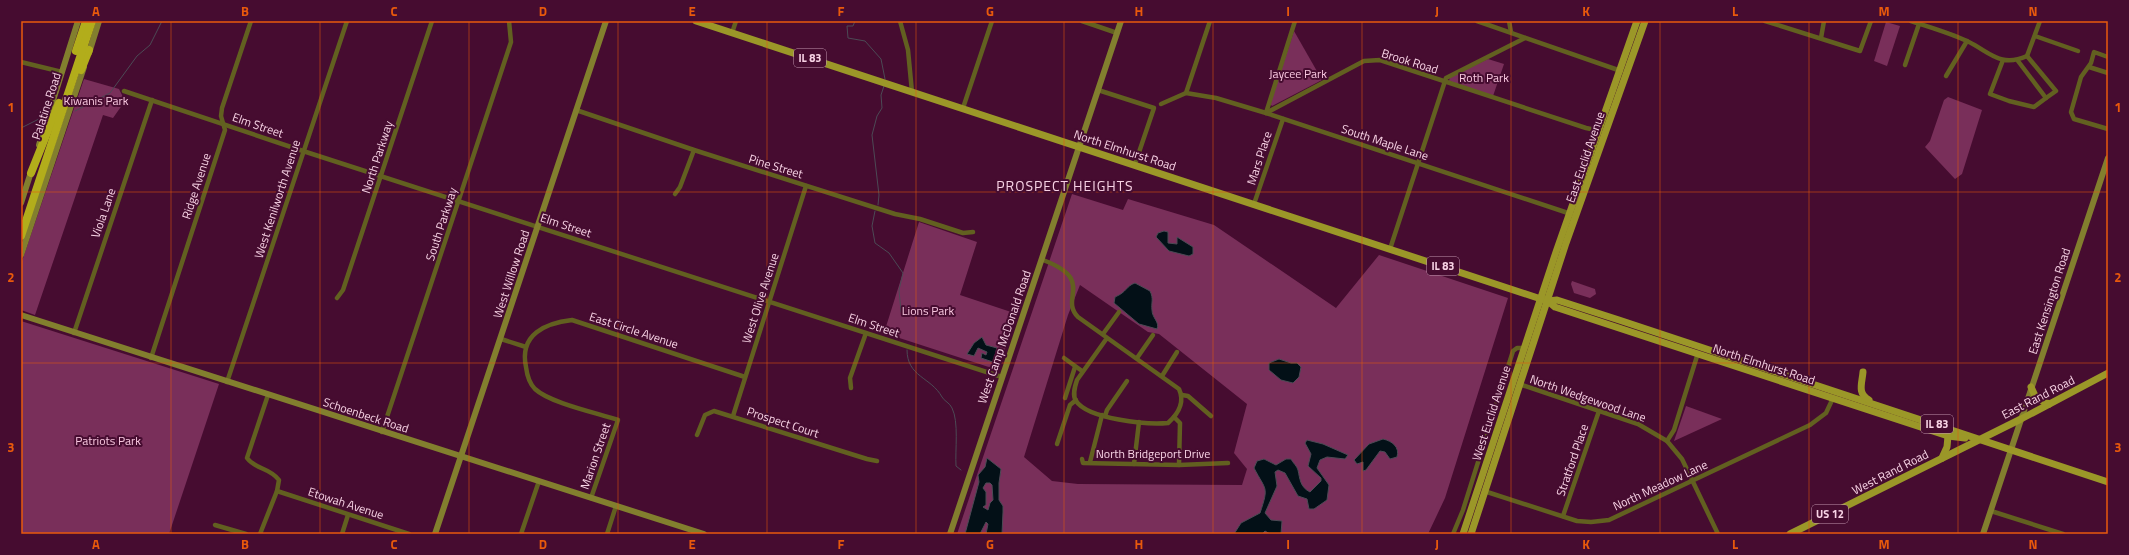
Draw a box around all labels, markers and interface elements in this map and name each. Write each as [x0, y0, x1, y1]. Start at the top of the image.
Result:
text: A [92, 1, 100, 21]
text: B [241, 1, 249, 21]
text: C [390, 1, 398, 21]
text: D [539, 1, 547, 21]
text: E [688, 1, 696, 21]
text: F [838, 1, 845, 21]
text: G [986, 1, 994, 21]
text: H [1135, 1, 1143, 21]
text: I [1286, 1, 1290, 21]
text: J [1435, 1, 1439, 21]
text: K [1582, 1, 1590, 21]
text: L [1732, 1, 1738, 21]
text: M [1878, 1, 1890, 21]
text: N [2028, 1, 2038, 21]
street label: Brook Road [1379, 43, 1441, 79]
road number: IL 83 [794, 49, 826, 67]
park label: Jaycee Park [1269, 64, 1327, 83]
park label: Roth Park [1459, 68, 1509, 87]
street label: Palatine Road [26, 70, 66, 142]
park label: Kiwanis Park [64, 91, 129, 110]
text: 1 [7, 97, 15, 117]
text: 1 [2114, 97, 2122, 117]
street label: Elm Street [230, 107, 287, 143]
street label: East Euclid Avenue [1561, 109, 1609, 205]
street label: North Parkway [356, 118, 398, 196]
street label: South Maple Lane [1339, 119, 1431, 165]
street label: North Elmhurst Road [1071, 124, 1179, 176]
street label: Mars Place [1241, 129, 1277, 187]
street label: West Kenilworth Avenue [249, 137, 305, 261]
street label: Pine Street [747, 149, 806, 183]
street label: Ridge Avenue [176, 150, 216, 222]
district label: PROSPECT HEIGHTS [996, 175, 1134, 196]
street label: Viola Lane [86, 185, 120, 241]
street label: South Parkway [420, 185, 462, 263]
street label: Elm Street [538, 208, 595, 242]
street label: West Willow Road [488, 227, 534, 321]
street label: East Kensington Road [2023, 245, 2075, 357]
street label: West Olive Avenue [736, 250, 784, 346]
road number: IL 83 [1427, 257, 1459, 275]
text: 2 [7, 267, 15, 287]
text: 2 [2114, 267, 2122, 287]
street label: West Camp McDonald Road [972, 268, 1036, 406]
park label: Lions Park [902, 301, 954, 320]
street label: East Circle Avenue [587, 307, 681, 353]
street label: Elm Street [846, 308, 903, 342]
street label: North Elmhurst Road [1710, 338, 1818, 390]
street label: West Euclid Avenue [1467, 363, 1515, 463]
street label: North Wedgewood Lane [1527, 369, 1649, 427]
street label: East Rand Road [1998, 370, 2078, 424]
street label: Schoenbeck Road [321, 392, 411, 438]
street label: Prospect Court [744, 401, 822, 443]
road number: IL 83 [1921, 415, 1953, 433]
street label: Marion Street [575, 419, 616, 492]
street label: Stratford Place [1551, 421, 1593, 499]
park label: Patriots Park [75, 431, 141, 450]
text: 3 [7, 437, 15, 457]
text: 3 [2114, 437, 2122, 457]
street label: North Bridgeport Drive [1096, 444, 1210, 463]
street label: West Rand Road [1848, 445, 1932, 499]
street label: North Meadow Lane [1609, 455, 1711, 515]
street label: Etowah Avenue [306, 482, 386, 524]
road number: US 12 [1812, 505, 1848, 523]
text: A [92, 534, 100, 554]
text: B [241, 534, 249, 554]
text: C [390, 534, 398, 554]
text: D [539, 534, 547, 554]
text: E [688, 534, 696, 554]
text: F [838, 534, 845, 554]
text: G [986, 534, 994, 554]
text: H [1135, 534, 1143, 554]
text: I [1286, 534, 1290, 554]
text: J [1435, 534, 1439, 554]
text: K [1582, 534, 1590, 554]
text: L [1732, 534, 1738, 554]
text: M [1878, 534, 1890, 554]
text: N [2028, 534, 2038, 554]

